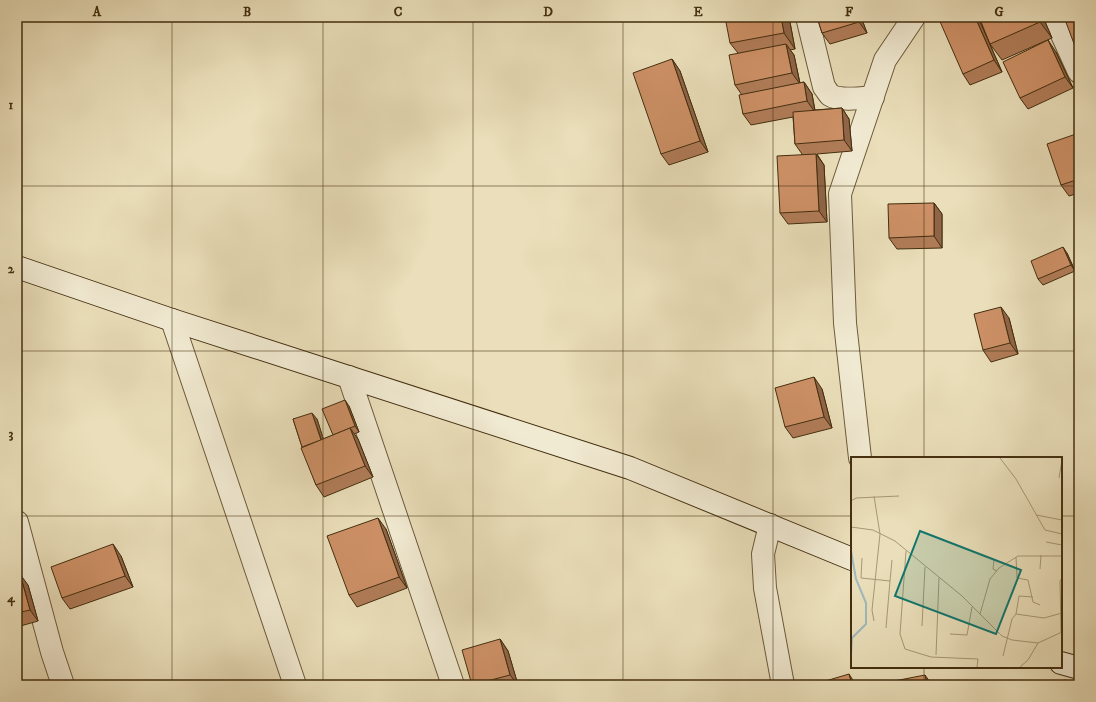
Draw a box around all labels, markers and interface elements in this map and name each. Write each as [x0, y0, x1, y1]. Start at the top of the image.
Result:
text: A [92, 4, 102, 20]
text: B [243, 4, 251, 20]
text: C [394, 4, 403, 20]
text: D [543, 4, 553, 20]
text: E [693, 4, 703, 20]
text: F [845, 4, 854, 20]
text: G [994, 4, 1004, 20]
text: 1 [9, 97, 14, 113]
text: 2 [8, 261, 15, 277]
text: 3 [9, 426, 14, 442]
inset map [851, 457, 1062, 668]
text: 4 [6, 590, 15, 607]

